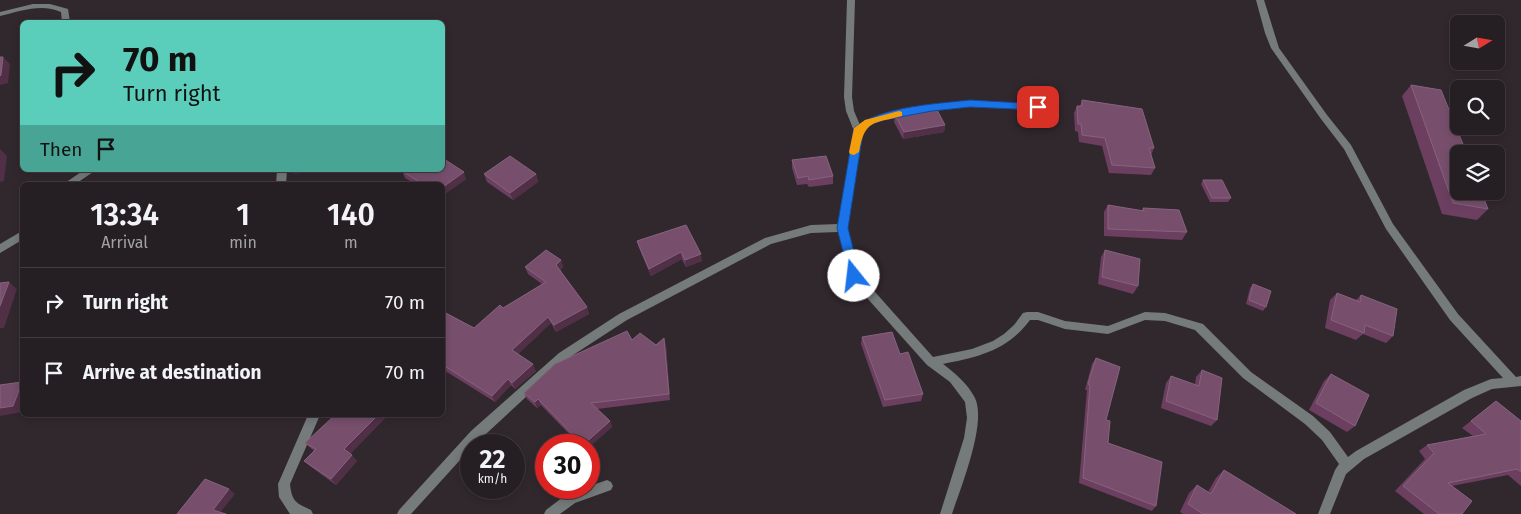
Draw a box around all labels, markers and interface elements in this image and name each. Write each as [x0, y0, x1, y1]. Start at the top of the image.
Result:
north arrow [1450, 15, 1505, 70]
map controls [1450, 15, 1505, 200]
text: 70 m [123, 38, 197, 80]
icon: right [40, 40, 105, 105]
text: Turn right [123, 80, 220, 107]
button: search [1450, 80, 1505, 135]
pin [1017, 86, 1059, 128]
icon: arrive [1024, 93, 1052, 121]
icon: arrive [92, 135, 120, 163]
text: Then [40, 138, 82, 161]
button: layers [1450, 145, 1505, 200]
text: 13:34 [90, 197, 159, 233]
text: 1 [236, 197, 250, 233]
text: 140 [327, 197, 375, 233]
text: Arrival [101, 233, 148, 252]
text: min [229, 233, 257, 252]
text: m [344, 233, 358, 252]
position arrow [827, 249, 879, 301]
icon: right [40, 289, 68, 317]
text: Turn right [83, 291, 168, 314]
text: 70 m [385, 291, 425, 314]
icon: arrive [40, 359, 68, 387]
text: Arrive at destination [83, 361, 262, 384]
text: 70 m [385, 361, 425, 384]
speed limit sign: 30 [535, 434, 600, 499]
text: 22 [480, 445, 505, 475]
text: km/h [478, 472, 507, 486]

